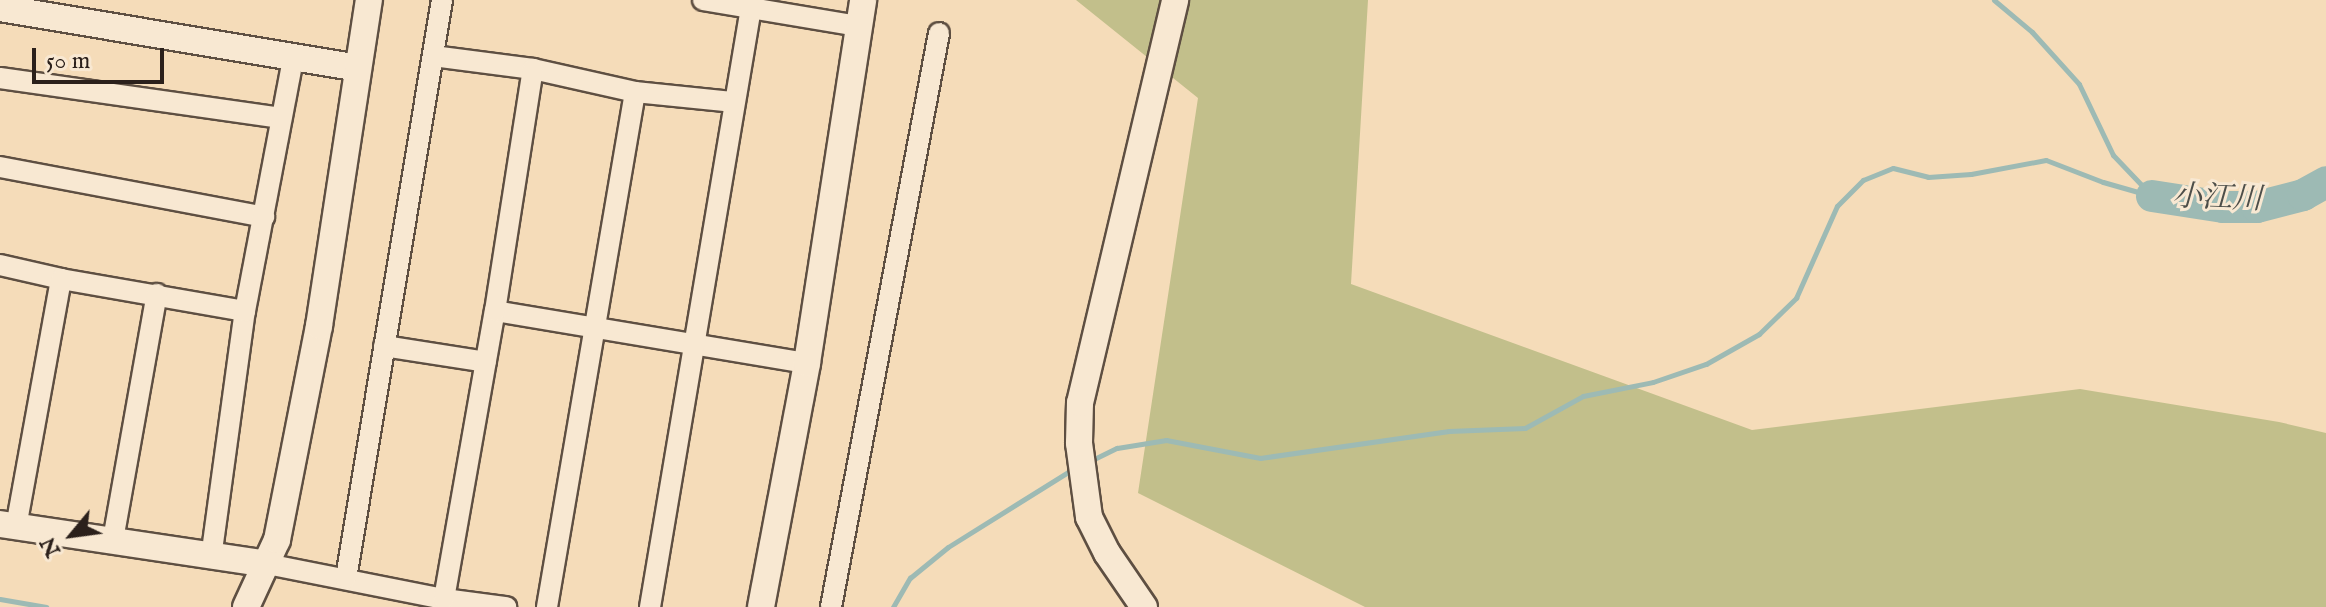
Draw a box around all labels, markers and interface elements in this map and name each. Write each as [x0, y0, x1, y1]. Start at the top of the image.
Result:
scale bar [36, 32, 168, 82]
text: 50 m [46, 46, 90, 77]
water label: 小江川 [2171, 179, 2263, 219]
north arrow [32, 495, 112, 575]
text: N [34, 532, 68, 562]

